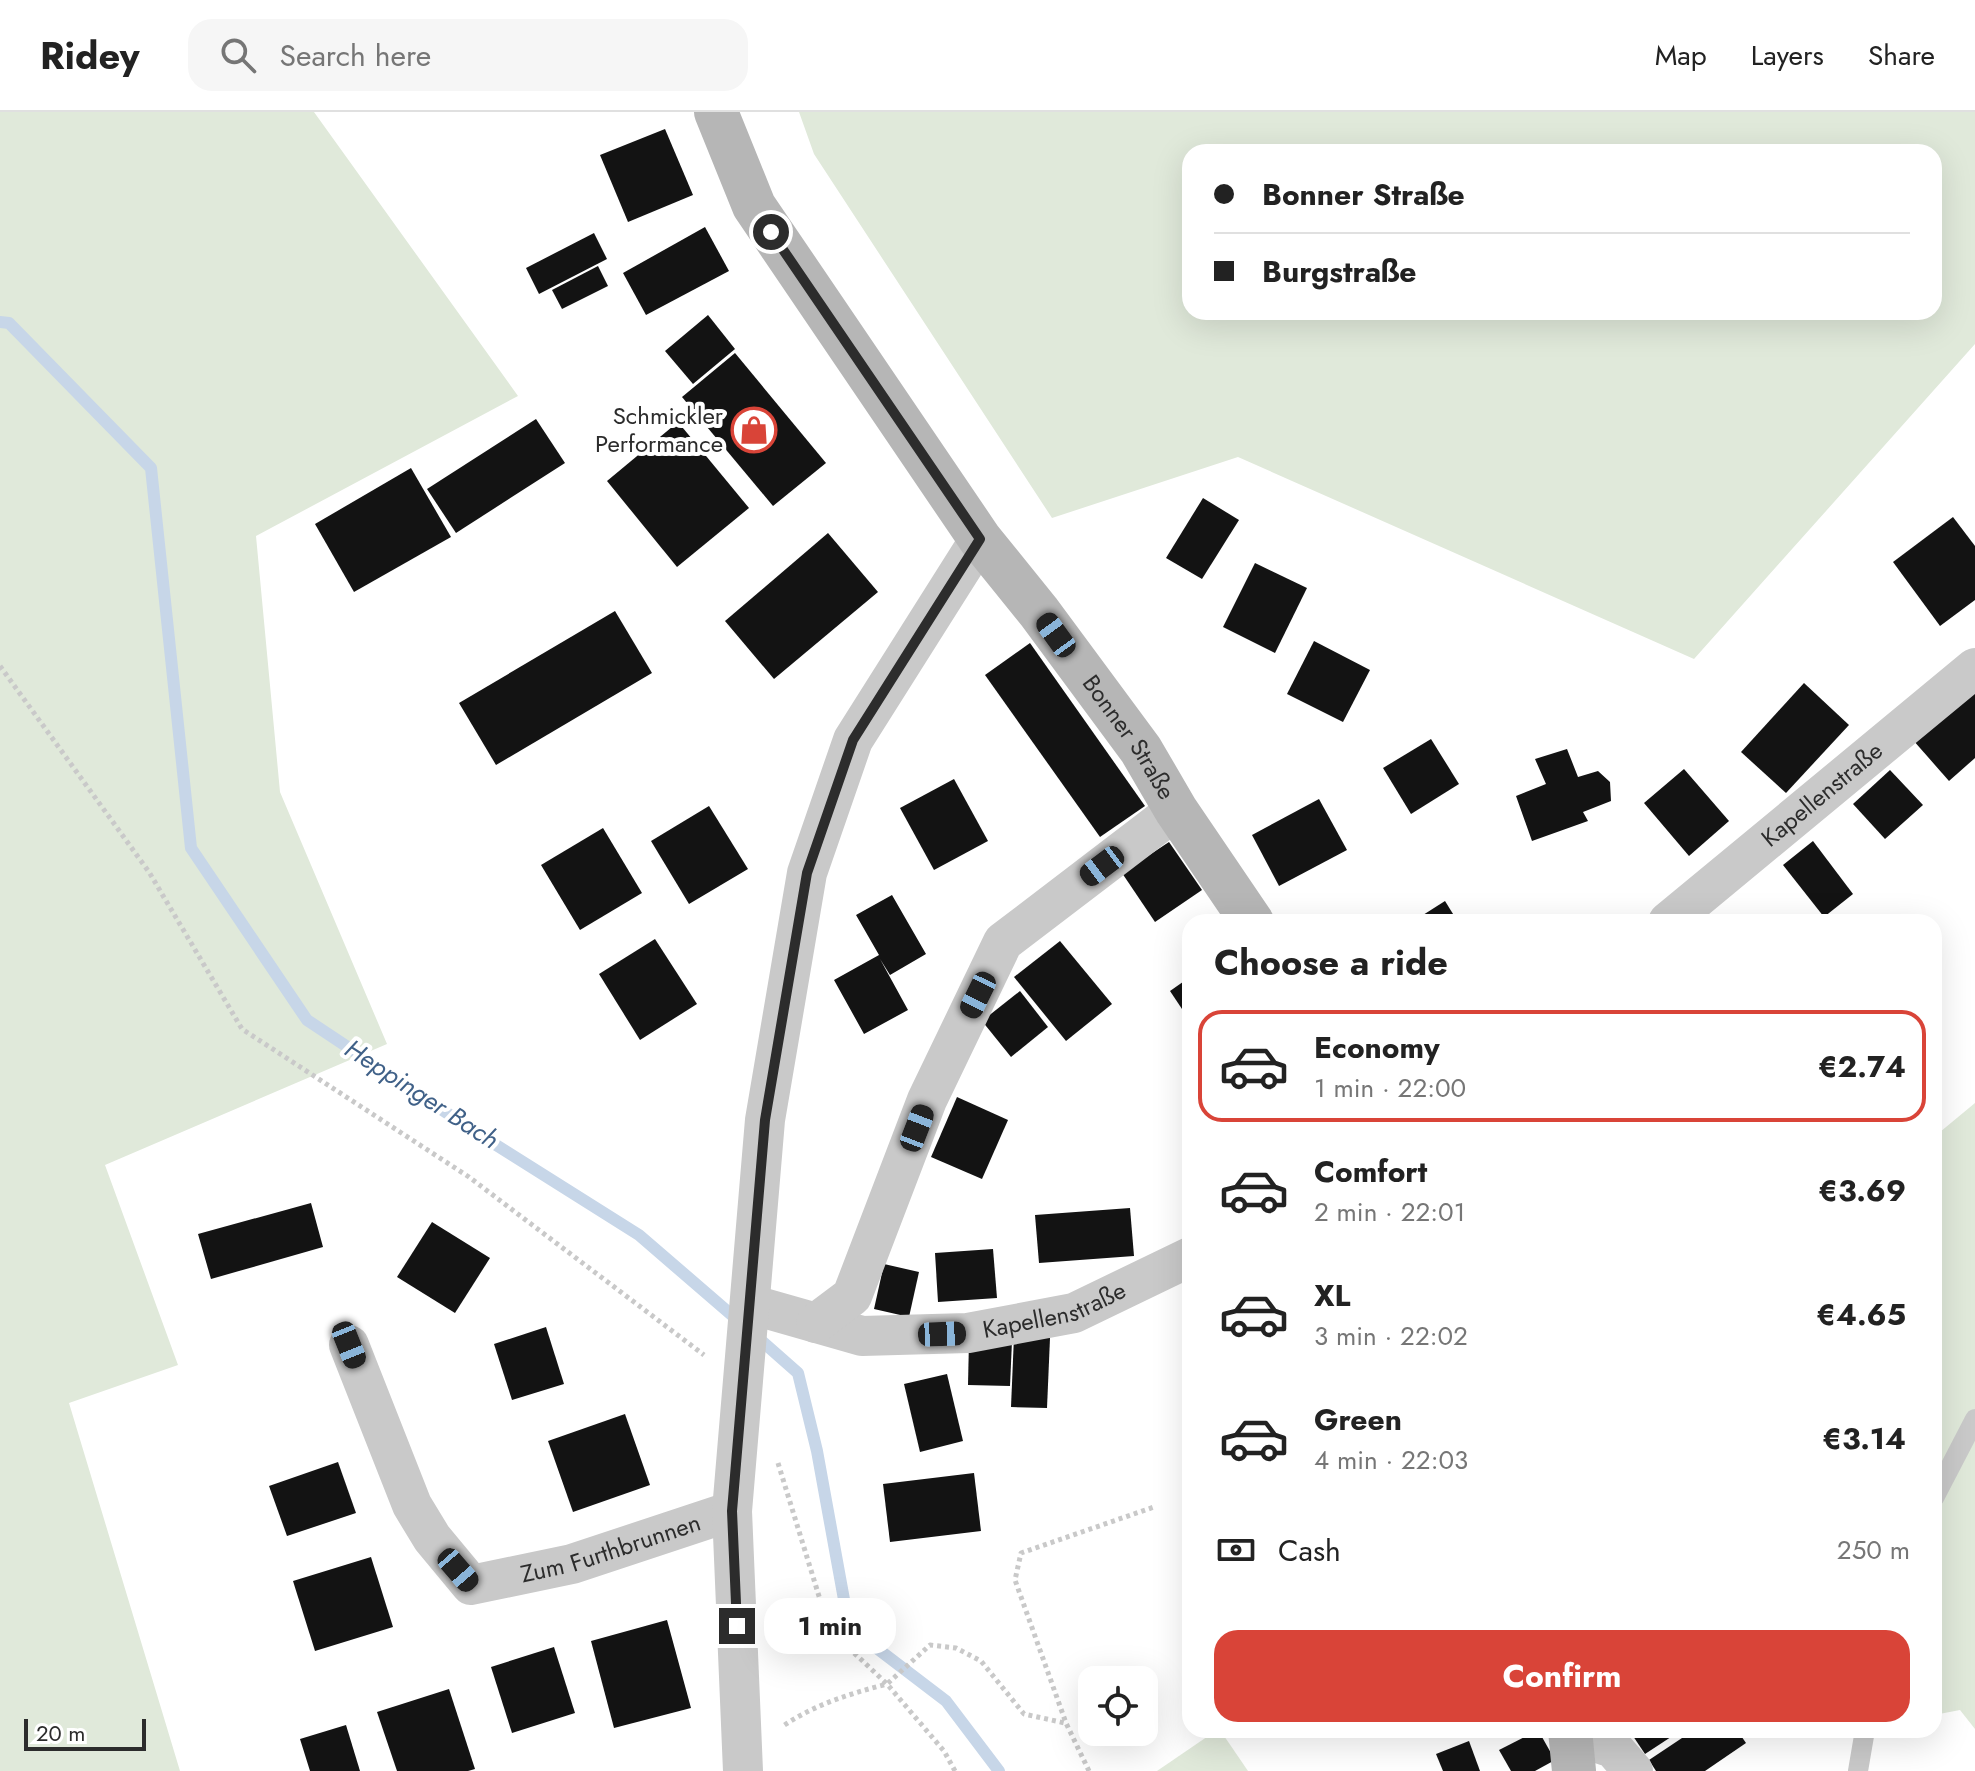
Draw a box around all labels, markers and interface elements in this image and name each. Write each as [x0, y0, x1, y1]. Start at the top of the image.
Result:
search box [188, 19, 748, 91]
text: Ridey [40, 28, 140, 83]
icon: search [216, 33, 260, 77]
text: Search here [280, 34, 431, 77]
text: Map [1655, 35, 1707, 76]
text: Layers [1751, 35, 1824, 76]
text: Share [1868, 35, 1935, 76]
text: Bonner Straße [1262, 173, 1465, 216]
route start [753, 214, 789, 250]
text: Burgstraße [1262, 250, 1416, 293]
place label: Schmickler Performance [595, 398, 724, 461]
shop icon: Schmickler Performance [730, 406, 778, 454]
car [1032, 609, 1080, 661]
street label: Bonner Straße [1074, 667, 1184, 806]
street label: Kapellenstraße [1753, 733, 1890, 855]
car [1076, 842, 1128, 890]
text: Choose a ride [1214, 936, 1448, 988]
car [957, 968, 999, 1022]
text: Economy [1314, 1026, 1440, 1069]
water label: Heppinger Bach [337, 1030, 507, 1158]
icon: car [1218, 1030, 1290, 1102]
text: €2.74 [1818, 1045, 1906, 1088]
text: 1 min · 22:00 [1314, 1069, 1466, 1107]
car [897, 1101, 937, 1155]
text: Comfort [1314, 1150, 1427, 1193]
icon: car [1218, 1154, 1290, 1226]
text: €3.69 [1818, 1169, 1906, 1212]
text: 2 min · 22:01 [1314, 1193, 1465, 1231]
street label: Kapellenstraße [980, 1273, 1132, 1347]
text: XL [1314, 1274, 1350, 1317]
icon: car [1218, 1278, 1290, 1350]
text: €4.65 [1816, 1293, 1906, 1336]
text: 3 min · 22:02 [1314, 1317, 1468, 1355]
car [329, 1318, 369, 1372]
car [918, 1321, 966, 1347]
text: Green [1314, 1398, 1402, 1441]
icon: car [1218, 1402, 1290, 1474]
text: €3.14 [1822, 1417, 1906, 1460]
text: 4 min · 22:03 [1314, 1441, 1468, 1479]
street label: Zum Furthbrunnen [517, 1505, 705, 1591]
icon: cash [1214, 1528, 1258, 1572]
text: Cash [1278, 1529, 1341, 1572]
text: 250 m [1837, 1531, 1910, 1569]
car [433, 1544, 483, 1596]
callout: 1 min [765, 1598, 897, 1654]
text: 1 min [798, 1607, 862, 1645]
route end [719, 1608, 755, 1644]
button: Confirm [1214, 1630, 1910, 1722]
map controls [1078, 1666, 1158, 1746]
button: locate [1078, 1666, 1158, 1746]
scale bar [24, 1715, 146, 1751]
text: 20 m [36, 1717, 85, 1749]

